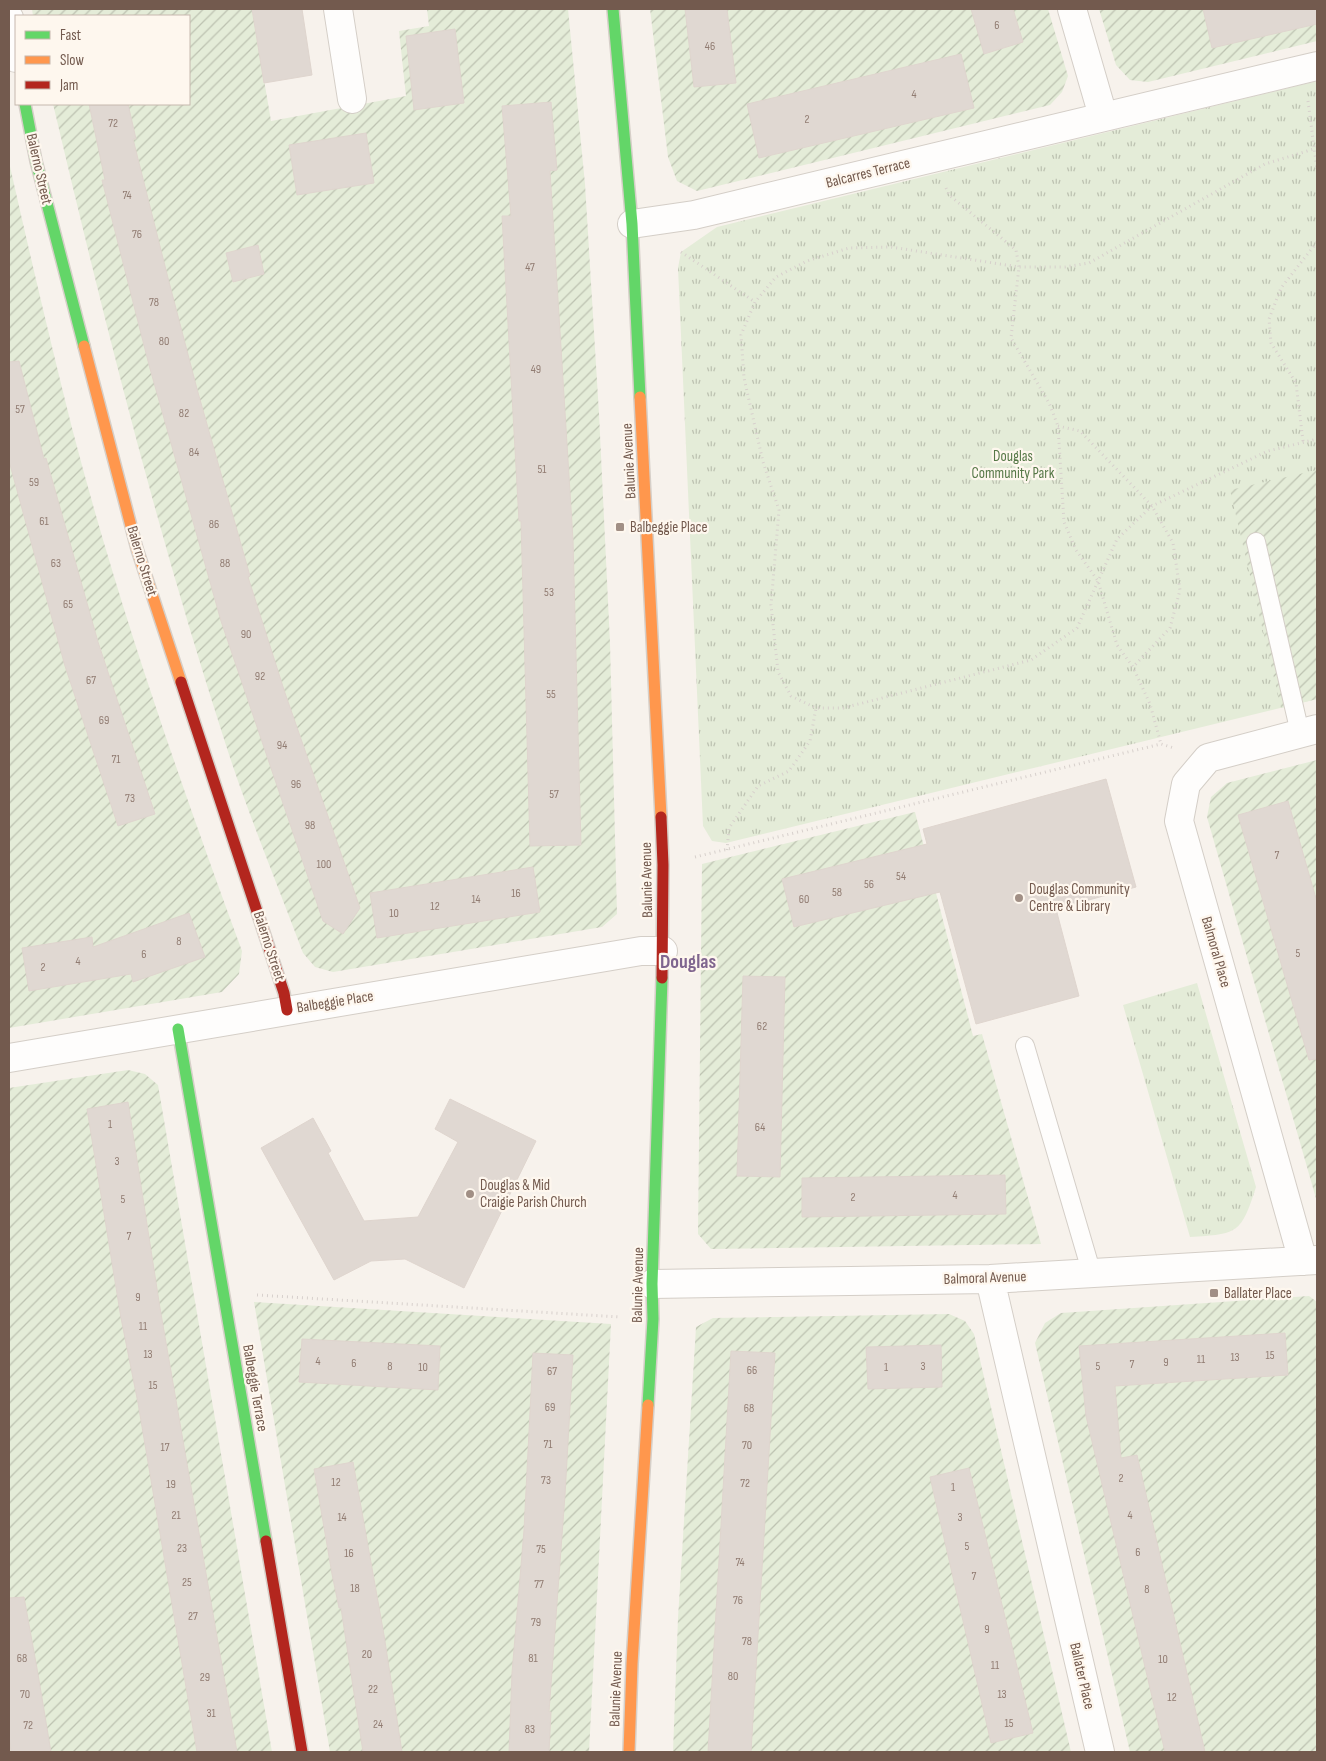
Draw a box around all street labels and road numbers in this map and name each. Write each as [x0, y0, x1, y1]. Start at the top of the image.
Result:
street label: Balerno Street [22, 132, 56, 207]
street label: Balcarres Terrace [824, 153, 912, 193]
street label: Balunie Avenue [618, 423, 640, 499]
street label: Balerno Street [122, 524, 162, 599]
street label: Balunie Avenue [637, 842, 657, 918]
street label: Balerno Street [249, 909, 289, 984]
street label: Balmoral Place [1197, 914, 1235, 990]
street label: Balbeggie Place [295, 987, 375, 1017]
street label: Balunie Avenue [628, 1247, 648, 1323]
street label: Balmoral Avenue [943, 1267, 1027, 1289]
street label: Balbeggie Terrace [238, 1343, 272, 1433]
street label: Ballater Place [1065, 1641, 1099, 1711]
street label: Balunie Avenue [605, 1651, 627, 1727]

